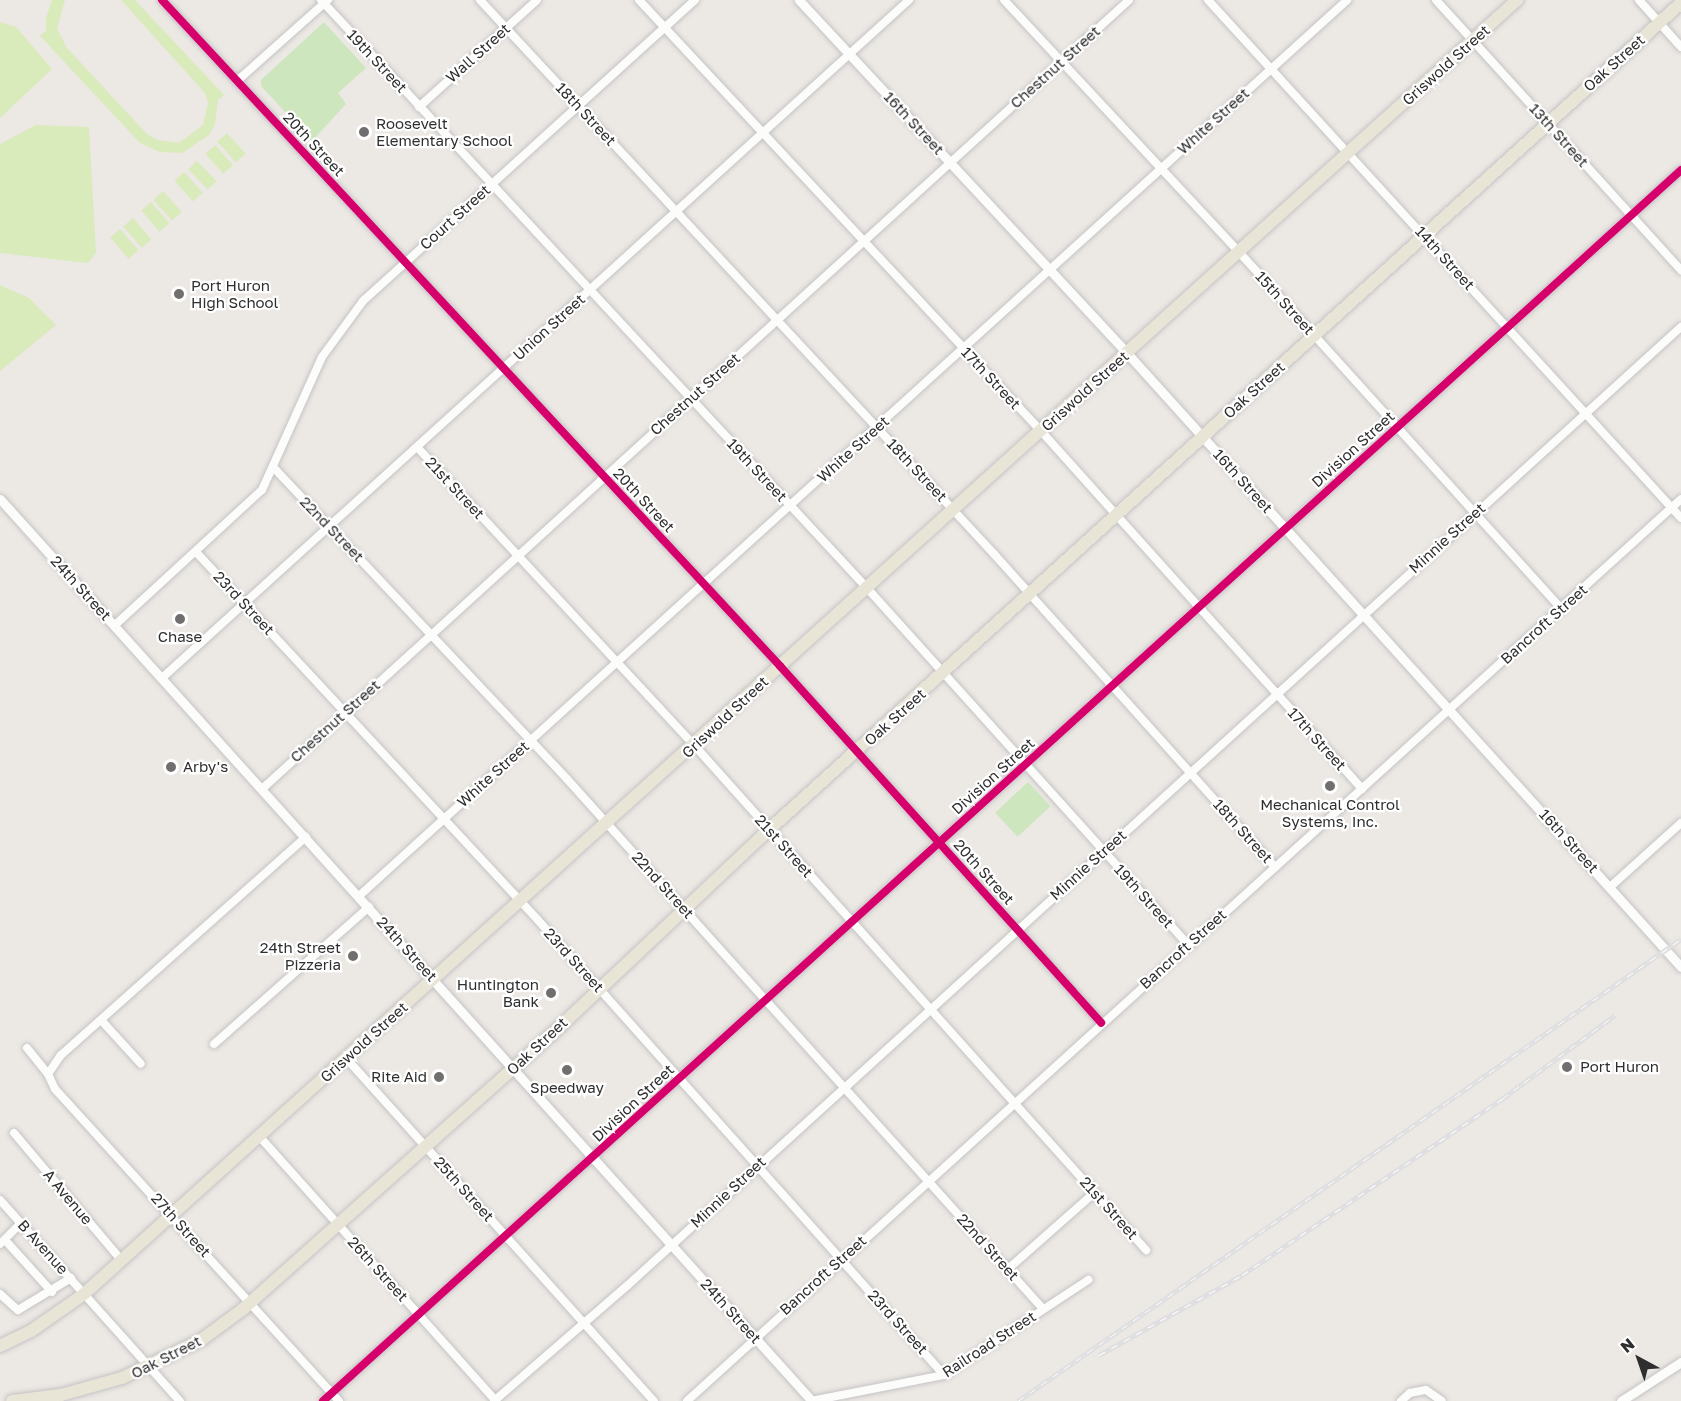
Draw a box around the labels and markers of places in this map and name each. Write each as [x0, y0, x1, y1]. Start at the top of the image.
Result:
place label: Roosevelt Elementary School [376, 114, 512, 149]
marker: Roosevelt Elementary School [357, 125, 371, 139]
place label: Port Huron High School [191, 276, 278, 311]
marker: Port Huron High School [172, 287, 186, 301]
marker: Chase [173, 612, 187, 626]
place label: Chase [158, 628, 202, 646]
place label: Arby's [183, 758, 228, 776]
marker: Arby's [164, 760, 178, 774]
marker: Mechanical Control Systems, Inc. [1323, 779, 1337, 793]
place label: Mechanical Control Systems, Inc. [1260, 795, 1400, 830]
place label: 24th Street Pizzeria [260, 938, 341, 973]
marker: 24th Street Pizzeria [346, 949, 360, 963]
place label: Huntington Bank [457, 975, 539, 1010]
marker: Huntington Bank [544, 986, 558, 1000]
marker: Port Huron [1558, 1058, 1576, 1076]
place label: Port Huron [1580, 1058, 1659, 1076]
marker: Speedway [560, 1063, 574, 1077]
place label: Rite Aid [371, 1068, 427, 1086]
marker: Rite Aid [432, 1070, 446, 1084]
place label: Speedway [530, 1079, 604, 1097]

